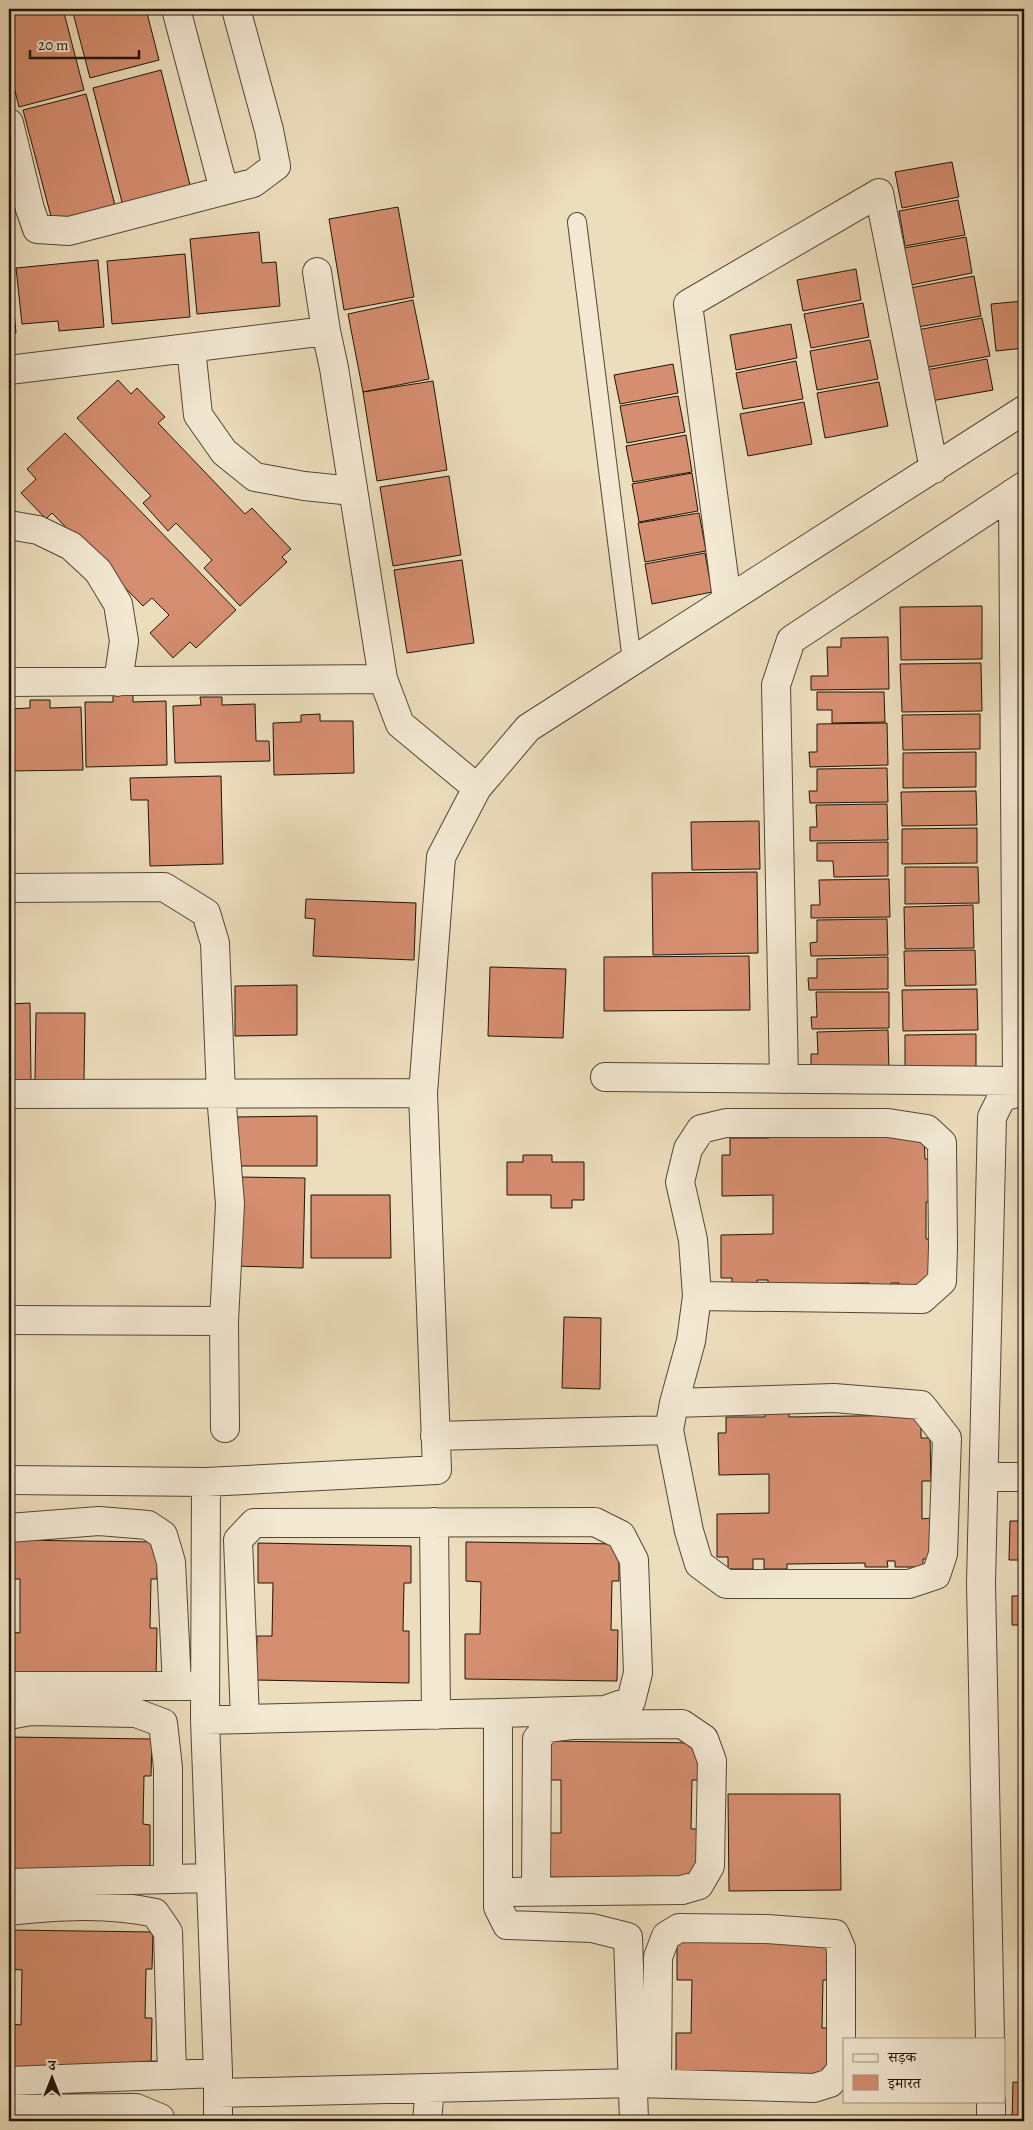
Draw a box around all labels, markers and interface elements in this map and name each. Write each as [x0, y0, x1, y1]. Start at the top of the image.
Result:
scale bar [30, 28, 139, 60]
text: 20 m [38, 35, 69, 55]
legend [843, 2038, 1006, 2102]
text: सड़क [887, 2047, 917, 2067]
north arrow [28, 2052, 78, 2102]
text: उ [47, 2056, 56, 2075]
text: इमारत [887, 2073, 922, 2093]

